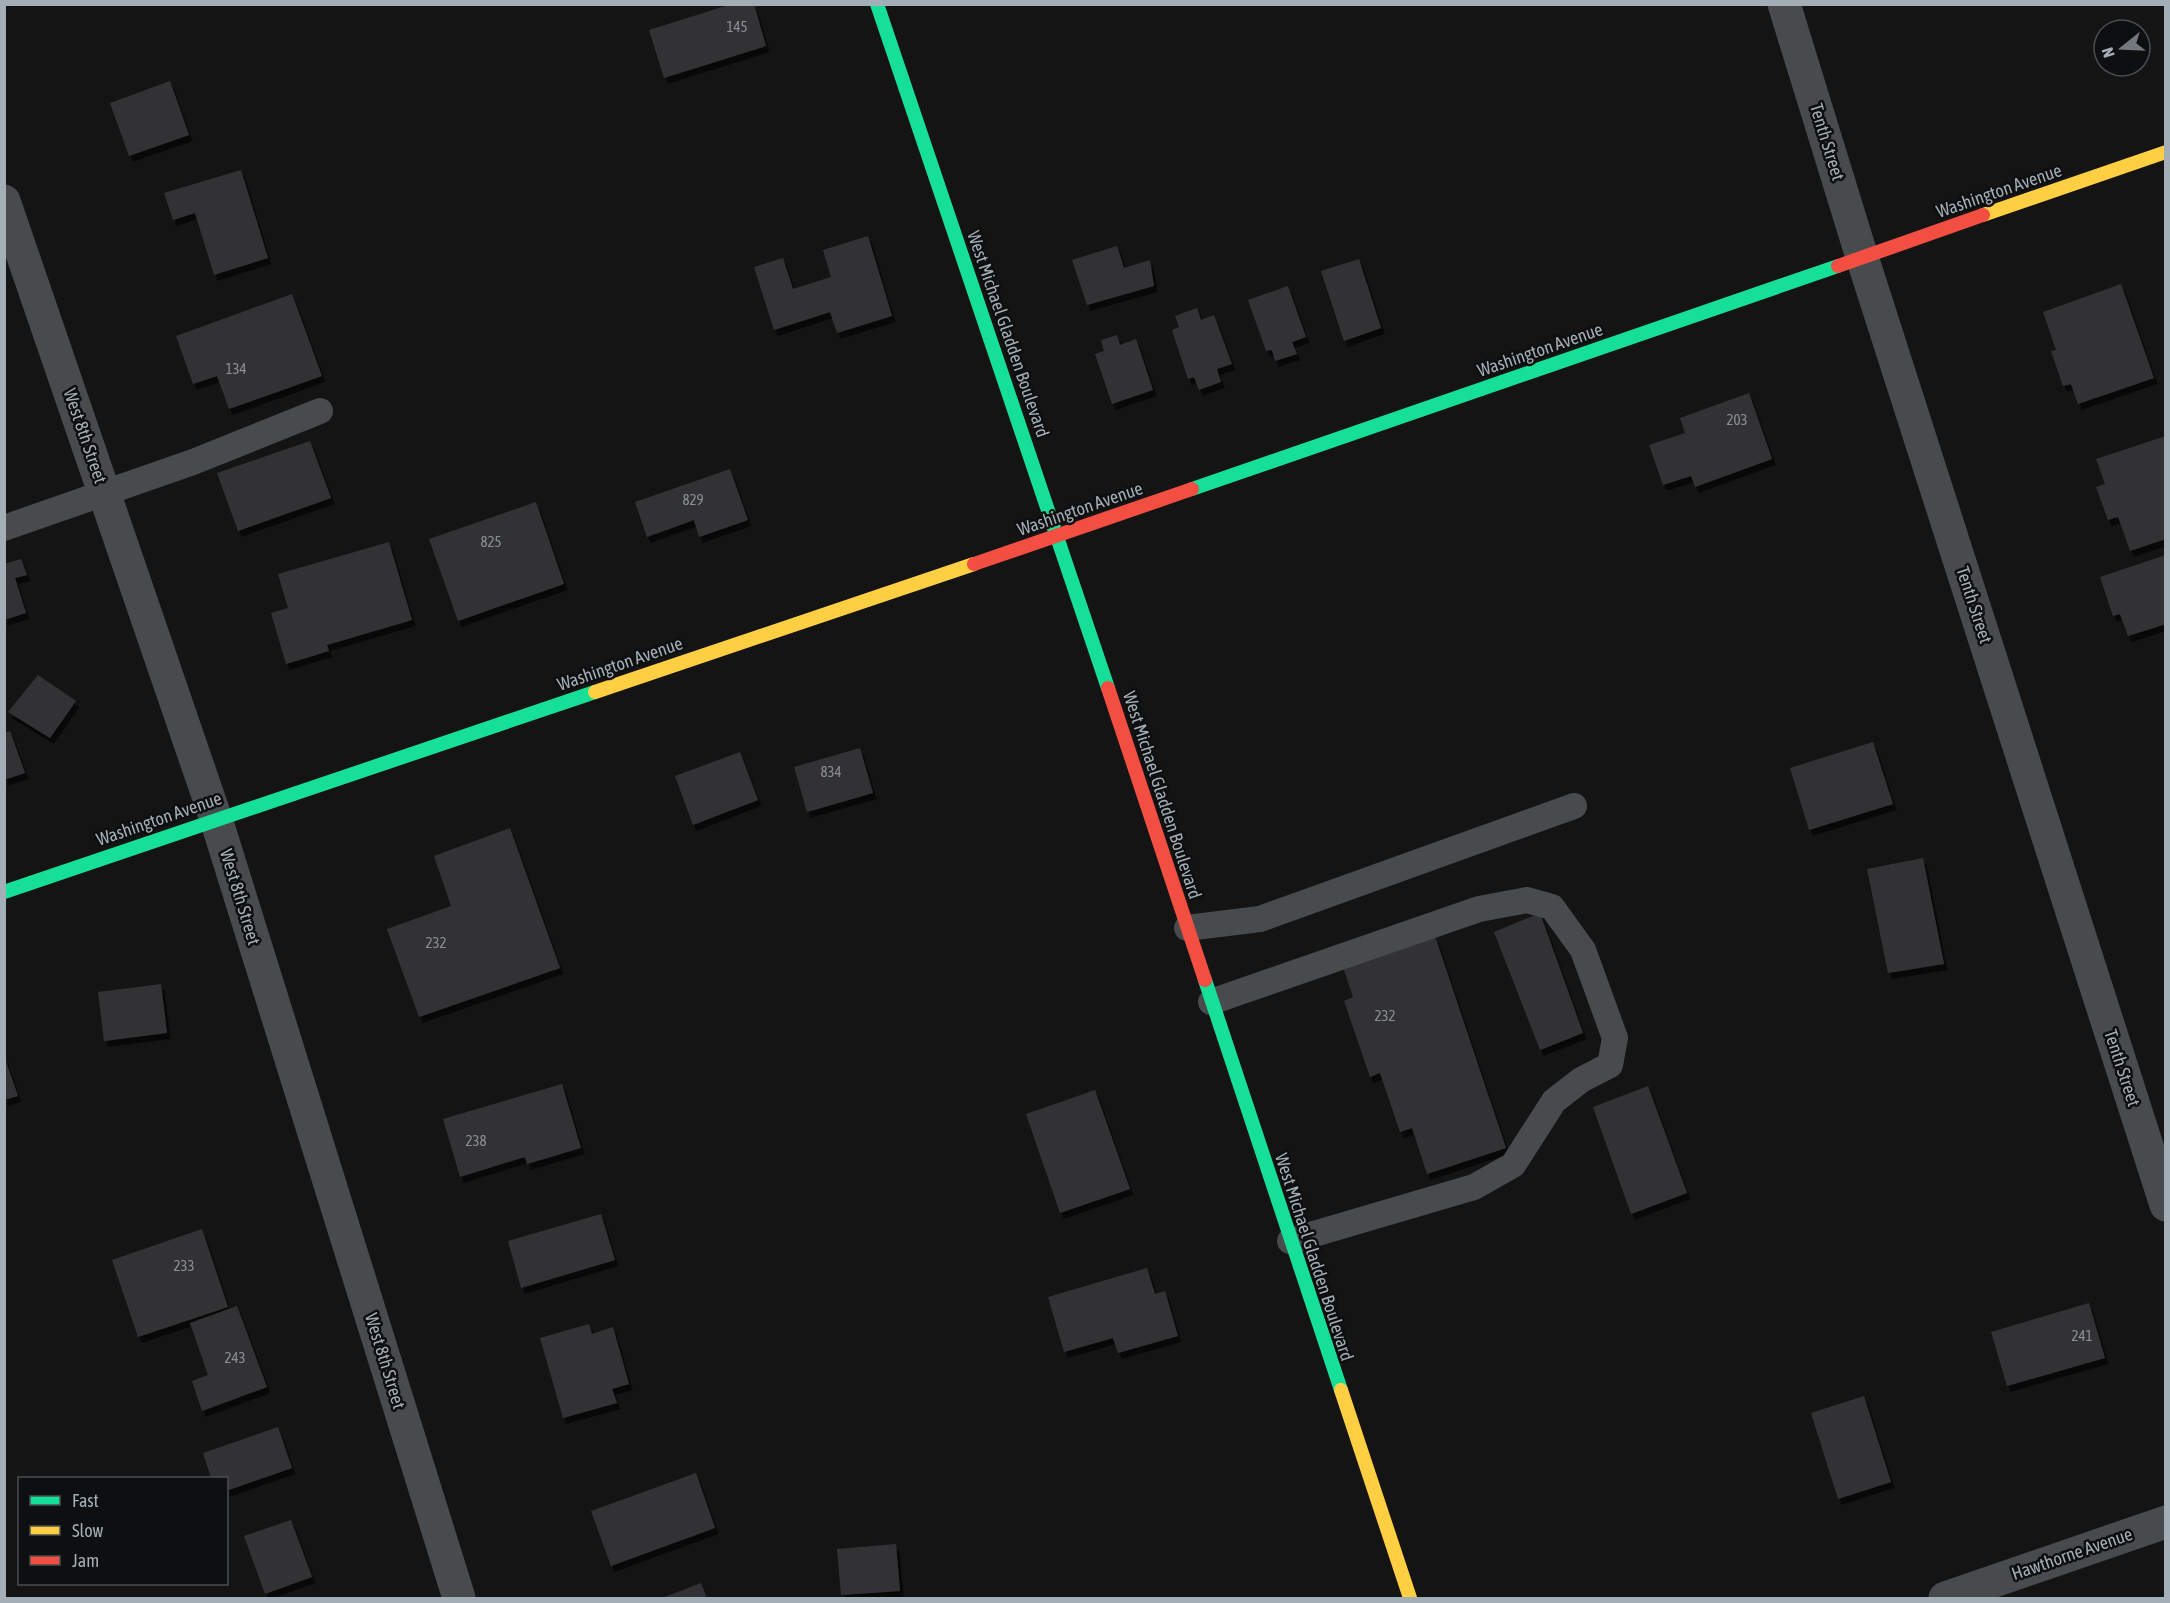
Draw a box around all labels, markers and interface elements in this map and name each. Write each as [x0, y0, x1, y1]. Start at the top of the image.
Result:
house number: 145 [726, 18, 748, 35]
north arrow [2092, 18, 2152, 78]
text: N [2098, 45, 2118, 60]
street label: Tenth Street [1806, 101, 1849, 183]
street label: Washington Avenue [1933, 159, 2064, 222]
street label: West Michael Gladden Boulevard [963, 228, 1054, 440]
street label: Washington Avenue [1474, 318, 1605, 381]
house number: 134 [225, 360, 247, 377]
street label: West 8th Street [59, 386, 112, 486]
house number: 203 [1726, 411, 1748, 428]
street label: Washington Avenue [1014, 477, 1145, 540]
house number: 829 [682, 491, 704, 508]
house number: 825 [480, 533, 502, 550]
street label: Tenth Street [1952, 564, 1997, 646]
street label: Washington Avenue [554, 632, 685, 695]
street label: West Michael Gladden Boulevard [1119, 688, 1206, 901]
house number: 834 [820, 763, 842, 780]
street label: Washington Avenue [93, 787, 224, 850]
street label: West 8th Street [216, 846, 265, 947]
house number: 232 [425, 934, 447, 951]
house number: 232 [1374, 1007, 1396, 1024]
street label: Tenth Street [2100, 1027, 2145, 1109]
house number: 238 [465, 1132, 487, 1149]
street label: West Michael Gladden Boulevard [1271, 1150, 1358, 1363]
house number: 233 [173, 1257, 195, 1274]
street label: West 8th Street [361, 1310, 410, 1411]
house number: 241 [2071, 1327, 2093, 1344]
house number: 243 [224, 1349, 246, 1366]
legend [18, 1477, 228, 1585]
text: Fast [72, 1490, 99, 1511]
text: Slow [72, 1520, 103, 1541]
street label: Hawthorne Avenue [2009, 1523, 2135, 1584]
text: Jam [72, 1550, 99, 1571]

